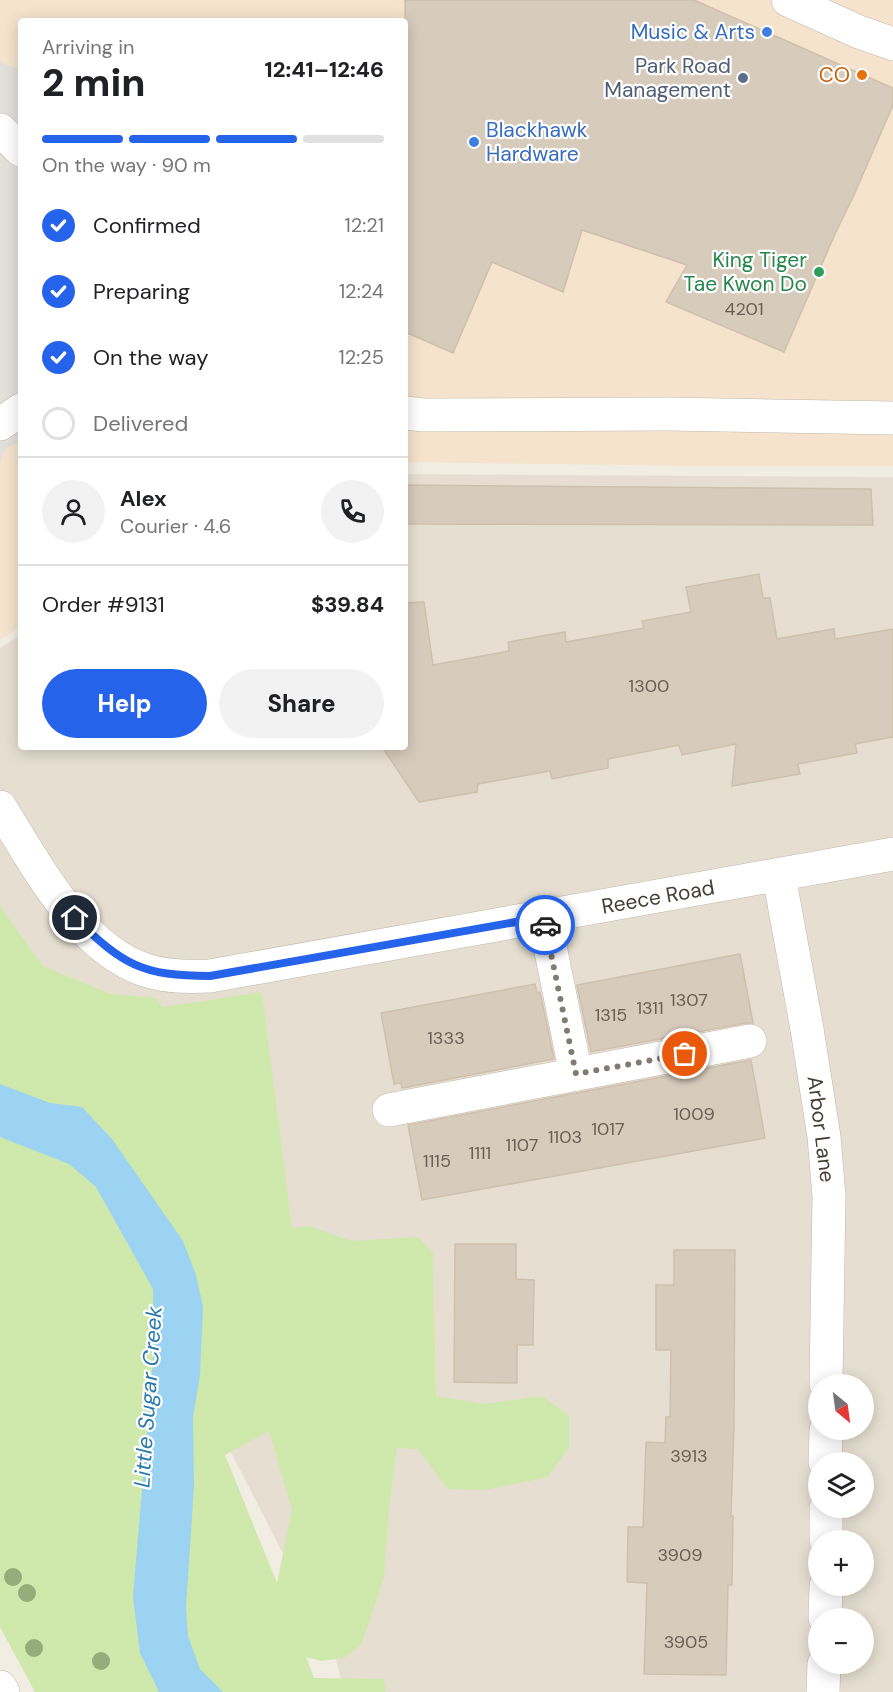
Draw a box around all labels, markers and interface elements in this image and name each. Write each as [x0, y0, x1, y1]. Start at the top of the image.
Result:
place label: Music & Arts [631, 18, 755, 46]
marker: Music & Arts [760, 25, 774, 39]
text: Arriving in [42, 34, 134, 60]
place label: Park Road Management [604, 52, 731, 104]
text: 12:41–12:46 [265, 55, 384, 84]
text: 2 min [42, 57, 146, 108]
place label: CO [819, 61, 850, 89]
marker: CO [855, 68, 869, 82]
marker: Park Road Management [736, 71, 750, 85]
place label: Blackhawk Hardware [486, 116, 588, 168]
marker: Blackhawk Hardware [467, 135, 481, 149]
text: On the way · 90 m [42, 152, 211, 178]
icon: check [42, 209, 75, 242]
text: Confirmed [93, 211, 201, 240]
text: 12:21 [344, 212, 384, 238]
place label: King Tiger Tae Kwon Do [684, 246, 807, 298]
marker: King Tiger Tae Kwon Do [812, 265, 826, 279]
icon: check [42, 275, 75, 308]
text: Preparing [93, 277, 190, 306]
text: 12:24 [339, 278, 384, 304]
house number: 4201 [724, 297, 764, 321]
icon: check [42, 341, 75, 374]
text: On the way [93, 343, 208, 372]
text: 12:25 [338, 344, 384, 370]
text: Delivered [93, 409, 188, 438]
button: person [42, 480, 105, 543]
button: phone [321, 480, 384, 543]
text: Alex [120, 484, 167, 513]
text: Courier · 4.6 [120, 513, 231, 539]
text: Order #9131 [42, 590, 165, 619]
text: $39.84 [311, 590, 384, 619]
button: Help [42, 669, 207, 738]
button: Share [219, 669, 384, 738]
house number: 1300 [629, 674, 669, 698]
street label: Reece Road [599, 873, 717, 921]
pin [49, 892, 100, 943]
courier [515, 895, 575, 955]
icon: home [58, 901, 91, 934]
icon: car [529, 909, 562, 942]
house number: 1307 [670, 988, 708, 1012]
house number: 1311 [636, 996, 664, 1020]
house number: 1315 [595, 1003, 627, 1027]
house number: 1333 [427, 1026, 465, 1050]
pin [659, 1028, 710, 1079]
icon: bag [668, 1037, 701, 1070]
street label: Arbor Lane [801, 1074, 841, 1184]
house number: 1009 [673, 1102, 715, 1126]
house number: 1017 [591, 1117, 625, 1141]
house number: 1103 [548, 1125, 582, 1149]
house number: 1107 [506, 1133, 538, 1157]
house number: 1111 [469, 1141, 491, 1165]
house number: 1115 [423, 1149, 451, 1173]
water label: Little Sugar Creek [127, 1305, 169, 1489]
north arrow [808, 1374, 874, 1440]
map controls [808, 1374, 874, 1674]
house number: 3913 [670, 1444, 708, 1468]
button: layers [808, 1452, 874, 1518]
button: + [808, 1530, 874, 1596]
house number: 3909 [657, 1543, 703, 1567]
button: − [808, 1608, 874, 1674]
house number: 3905 [664, 1630, 708, 1654]

